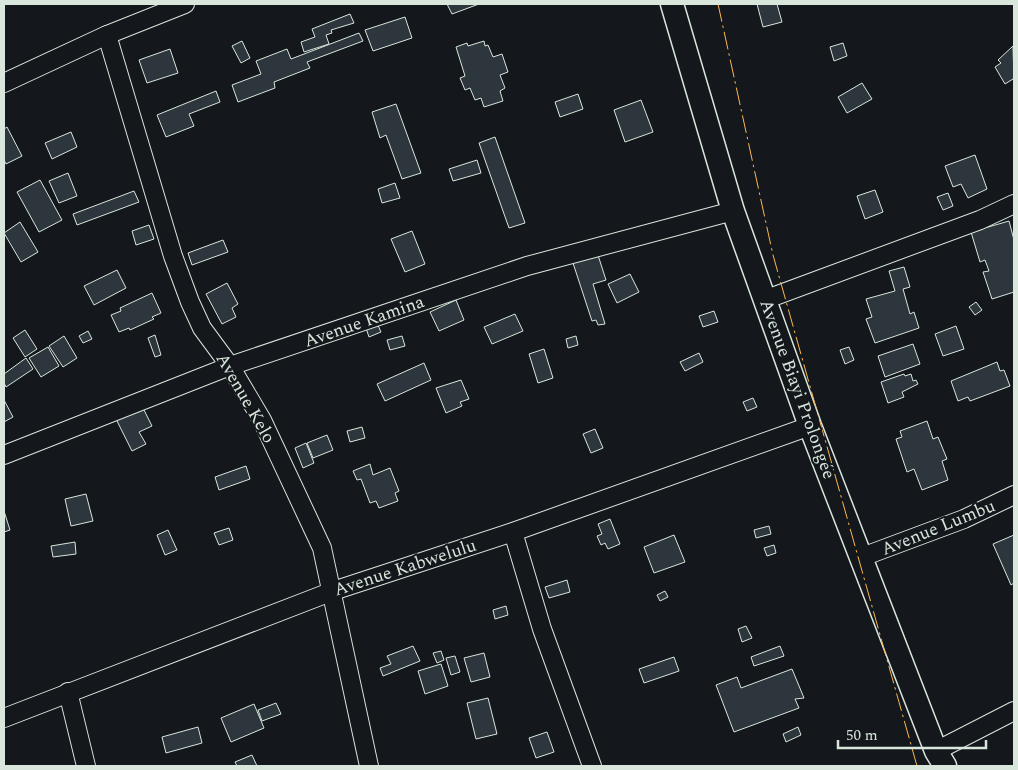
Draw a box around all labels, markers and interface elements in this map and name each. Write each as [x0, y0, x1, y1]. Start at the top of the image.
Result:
street label: Avenue Kamina [300, 288, 428, 355]
street label: Avenue Biayi Prolongée [752, 296, 843, 483]
street label: Avenue Kelo [209, 348, 282, 448]
street label: Avenue Lumbu [877, 492, 999, 563]
street label: Avenue Kabwelulu [330, 532, 480, 603]
scale bar [838, 718, 986, 750]
text: 50 m [846, 724, 878, 747]

